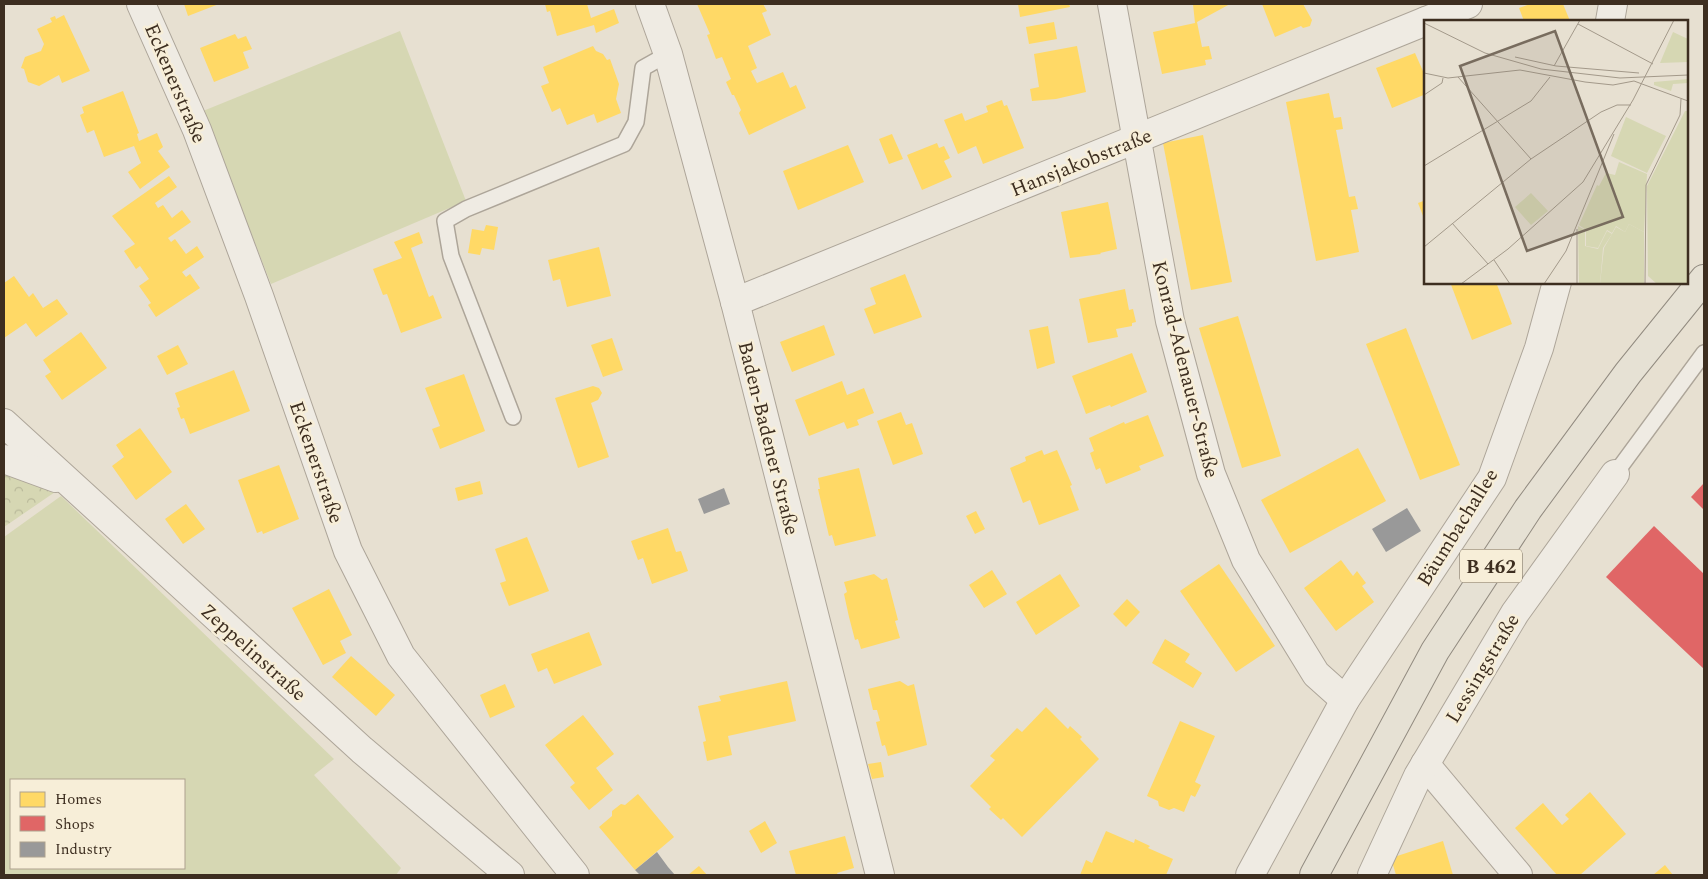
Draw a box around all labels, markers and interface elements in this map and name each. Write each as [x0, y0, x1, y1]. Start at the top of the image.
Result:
street label: Eckenerstraße [136, 19, 214, 148]
inset map [1424, 20, 1688, 284]
street label: Hansjakobstraße [1006, 121, 1157, 205]
street label: Konrad-Adenauer-Straße [1143, 257, 1227, 481]
street label: Baden-Badener Straße [729, 338, 807, 538]
street label: Eckenerstraße [281, 397, 351, 528]
street label: Bäumbachallee [1410, 463, 1506, 592]
road number: B 462 [1460, 550, 1522, 582]
street label: Zeppelinstraße [194, 597, 313, 709]
street label: Lessingstraße [1438, 608, 1527, 729]
legend [10, 779, 185, 869]
text: Homes [55, 788, 102, 811]
text: Shops [55, 813, 95, 836]
text: Industry [55, 838, 112, 861]

